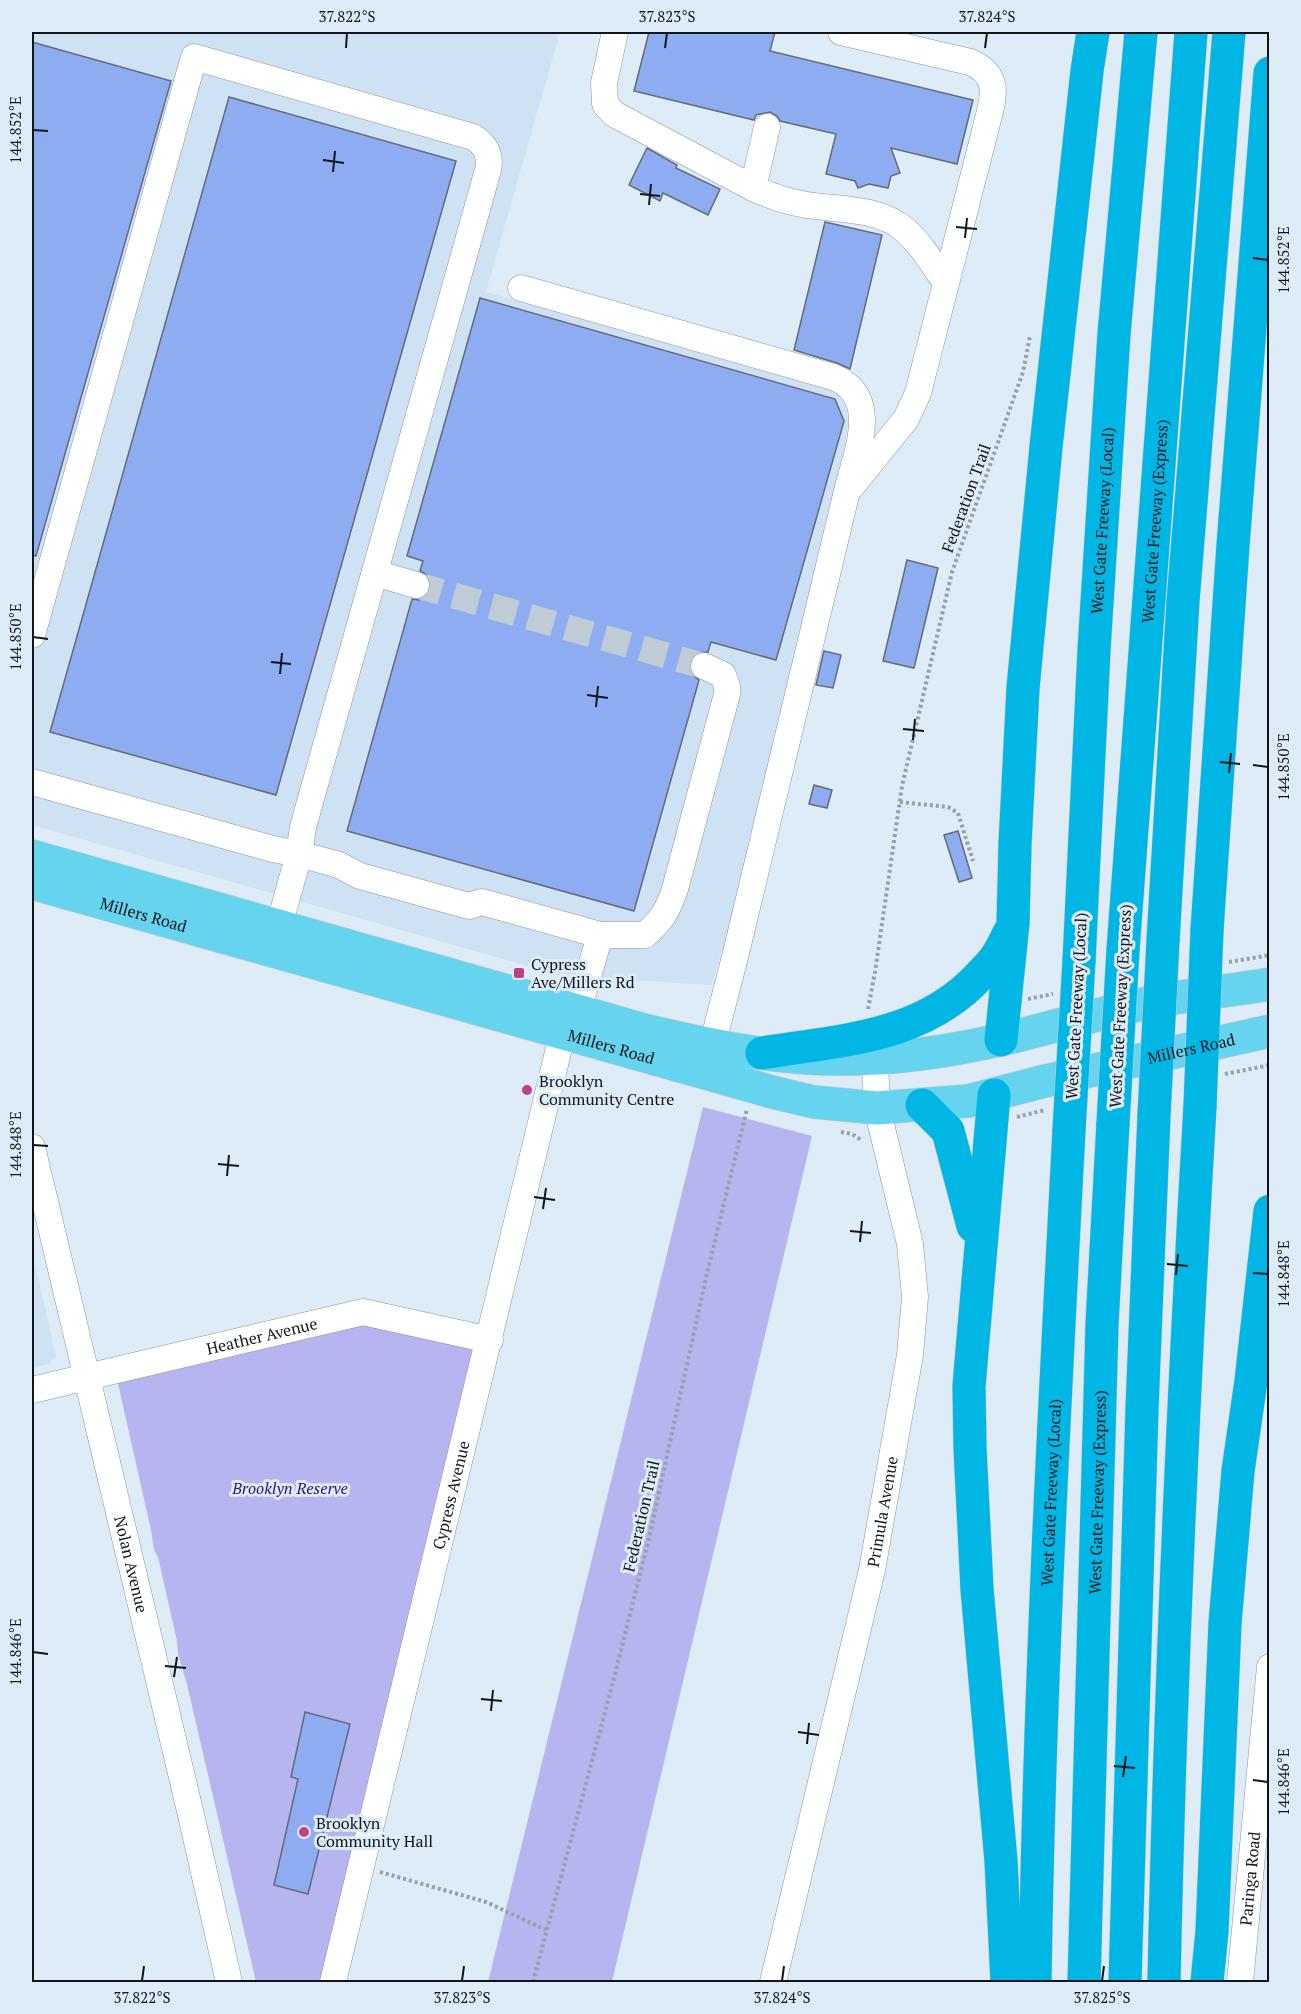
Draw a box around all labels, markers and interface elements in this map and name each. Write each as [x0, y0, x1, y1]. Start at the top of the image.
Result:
text: 37.822°S [318, 6, 376, 26]
text: 37.823°S [638, 6, 696, 26]
text: 37.824°S [958, 6, 1016, 26]
text: 144.852°E [5, 96, 25, 164]
text: 144.852°E [1273, 226, 1293, 294]
street label: West Gate Freeway (Express) [1136, 419, 1173, 624]
street label: West Gate Freeway (Local) [1085, 426, 1119, 615]
street label: Federation Trail [936, 440, 996, 555]
text: 144.850°E [5, 603, 25, 671]
text: 144.850°E [1273, 733, 1293, 801]
street label: Millers Road [98, 892, 190, 937]
street label: West Gate Freeway (Express) [1104, 904, 1136, 1108]
street label: West Gate Freeway (Local) [1060, 912, 1092, 1100]
place label: Cypress Ave/Millers Rd [531, 953, 635, 993]
marker: Cypress Ave/Millers Rd [512, 966, 526, 980]
street label: Millers Road [565, 1024, 657, 1069]
street label: Millers Road [1145, 1028, 1237, 1069]
place label: Brooklyn Community Centre [539, 1070, 674, 1110]
marker: Brooklyn Community Centre [520, 1083, 534, 1097]
text: 144.848°E [5, 1111, 25, 1179]
text: 144.848°E [1273, 1240, 1293, 1308]
street label: Heather Avenue [204, 1312, 319, 1360]
street label: West Gate Freeway (Express) [1084, 1390, 1111, 1595]
street label: West Gate Freeway (Local) [1036, 1398, 1066, 1586]
street label: Cypress Avenue [427, 1438, 475, 1552]
street label: Primula Avenue [862, 1454, 903, 1569]
street label: Federation Trail [617, 1458, 665, 1574]
park label: Brooklyn Reserve [231, 1477, 348, 1499]
street label: Nolan Avenue [109, 1514, 154, 1615]
text: 144.846°E [5, 1618, 25, 1686]
text: 144.846°E [1273, 1748, 1293, 1816]
place label: Brooklyn Community Hall [316, 1812, 433, 1852]
marker: Brooklyn Community Hall [297, 1825, 311, 1839]
street label: Paringa Road [1234, 1830, 1265, 1926]
text: 37.822°S [113, 1987, 171, 2007]
text: 37.823°S [433, 1987, 491, 2007]
text: 37.824°S [753, 1987, 811, 2007]
text: 37.825°S [1073, 1987, 1131, 2007]

